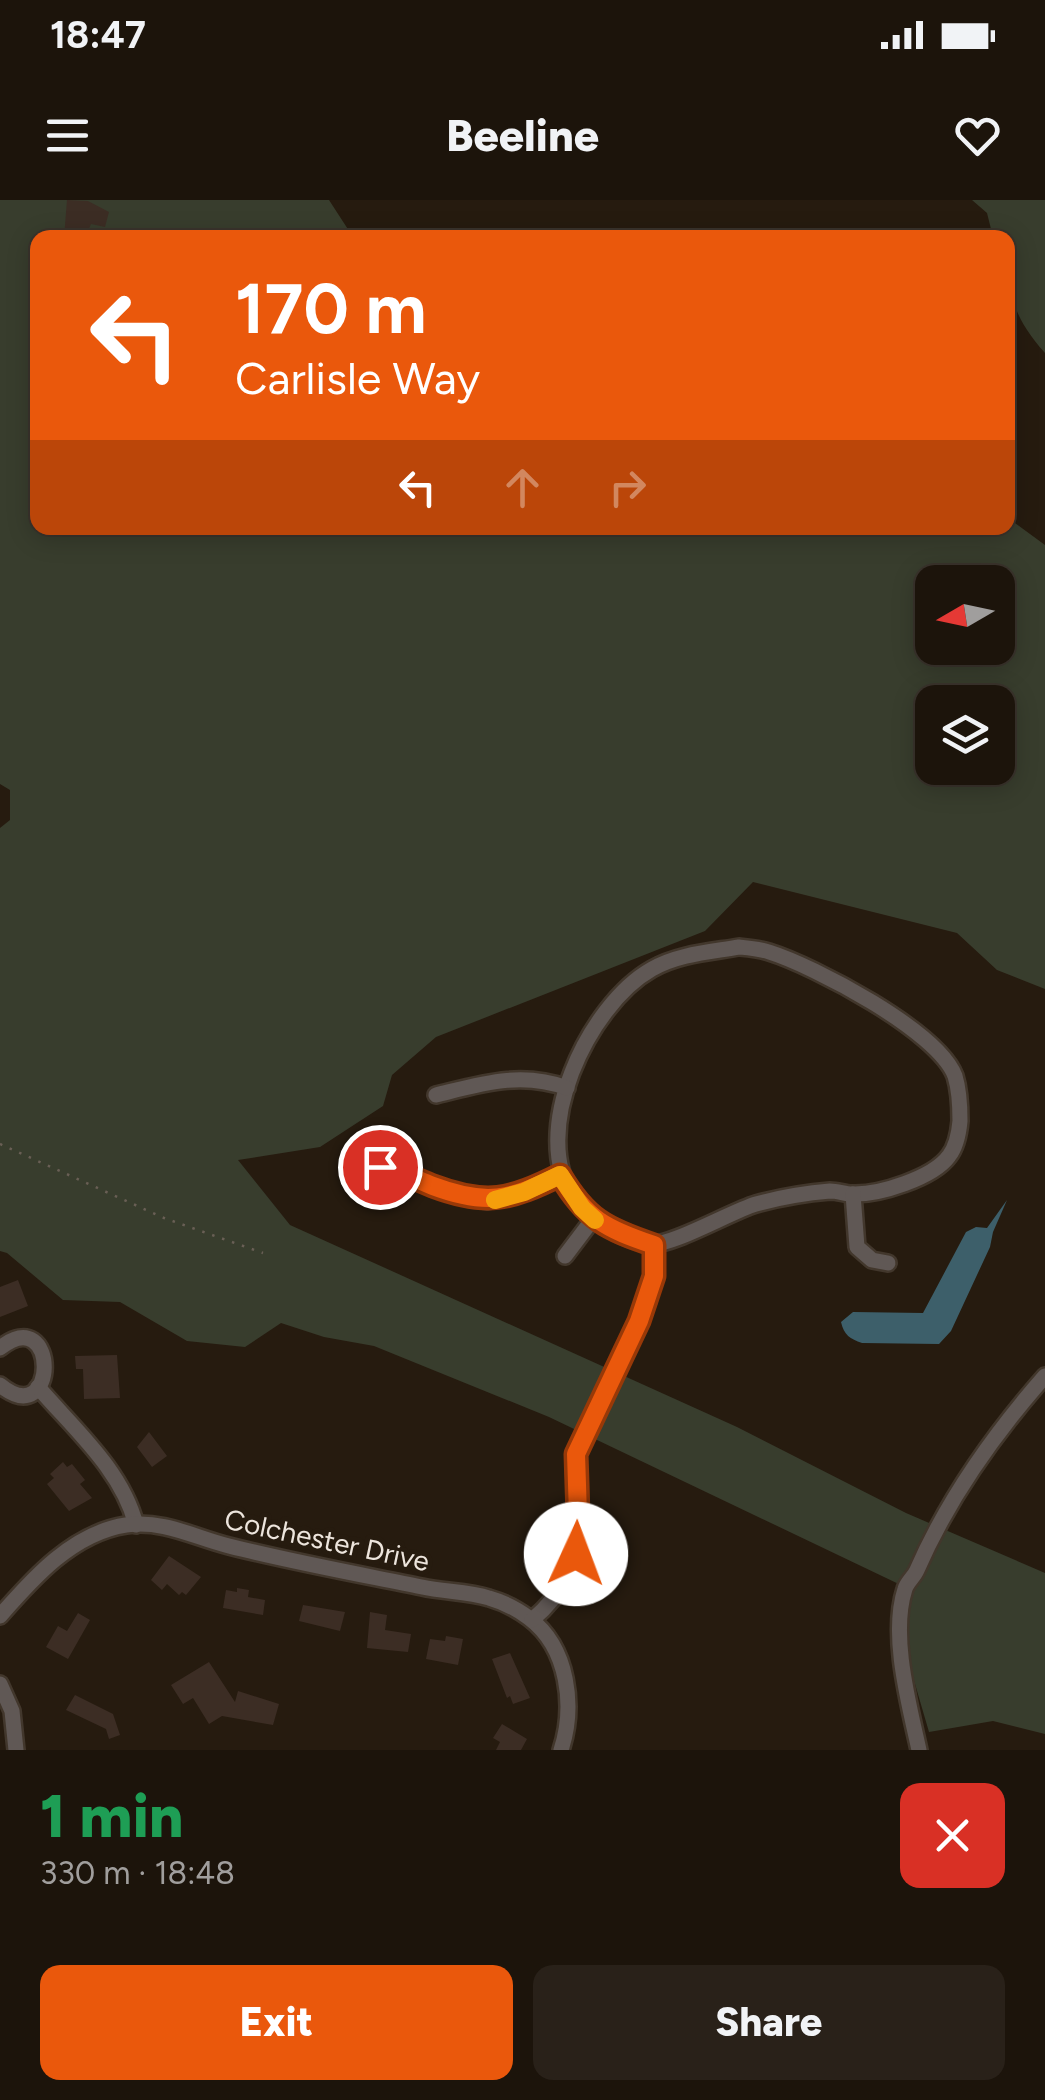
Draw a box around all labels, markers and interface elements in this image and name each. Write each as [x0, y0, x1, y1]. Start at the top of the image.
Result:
text: 18:47 [50, 12, 146, 58]
icon: menu [40, 108, 95, 163]
text: Beeline [446, 108, 599, 162]
icon: heart [950, 108, 1005, 163]
text: 170 m [235, 266, 427, 351]
icon: left [70, 270, 200, 400]
text: Carlisle Way [235, 351, 480, 405]
icon: left [390, 460, 445, 515]
icon: ahead [495, 460, 550, 515]
icon: right [600, 460, 655, 515]
north arrow [915, 565, 1015, 665]
map controls [915, 565, 1015, 785]
button: layers [915, 685, 1015, 785]
pin [338, 1125, 423, 1210]
icon: arrive [353, 1140, 408, 1195]
street label: Colchester Drive [221, 1502, 433, 1578]
position arrow [524, 1502, 628, 1606]
text: 1 min [40, 1780, 183, 1852]
button: close [900, 1783, 1005, 1888]
text: 330 m · 18:48 [40, 1854, 235, 1892]
button: Exit [40, 1965, 513, 2080]
button: Share [533, 1965, 1005, 2080]

